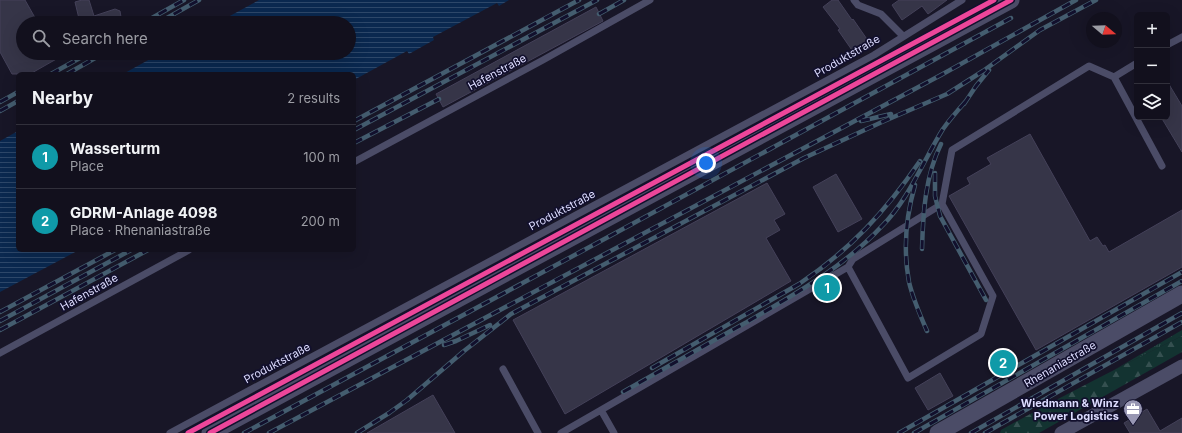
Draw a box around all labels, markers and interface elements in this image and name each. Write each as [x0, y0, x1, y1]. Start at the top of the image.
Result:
north arrow [1086, 12, 1122, 48]
map controls [1134, 12, 1170, 120]
button: + [1134, 12, 1170, 48]
search box [16, 16, 356, 60]
icon: search [30, 27, 52, 49]
text: Search here [62, 29, 148, 48]
street label: Produktstraße [812, 32, 882, 80]
button: − [1134, 48, 1170, 84]
street label: Hafenstraße [465, 51, 529, 93]
button: layers [1134, 84, 1170, 120]
text: Nearby [32, 88, 93, 108]
text: 2 results [287, 90, 340, 106]
text: Wasserturm [70, 139, 160, 158]
text: 1 [42, 149, 48, 165]
text: 100 m [303, 149, 340, 165]
your location [696, 153, 716, 173]
text: Place [70, 158, 104, 174]
street label: Produktstraße [526, 187, 598, 233]
text: GDRM-Anlage 4098 [70, 203, 217, 222]
text: 2 [41, 213, 49, 229]
text: 200 m [301, 213, 340, 229]
text: Place · Rhenaniastraße [70, 222, 210, 238]
street label: Hafenstraße [58, 270, 120, 314]
pin: 1 [814, 273, 840, 303]
street label: Rhenaniastraße [1021, 338, 1099, 390]
street label: Produktstraße [241, 340, 313, 386]
pin: 2 [990, 348, 1016, 378]
place label: Wiedmann & Winz Power Logistics [1021, 396, 1119, 423]
office icon: Wiedmann & Winz Power Logistics [1122, 398, 1144, 426]

